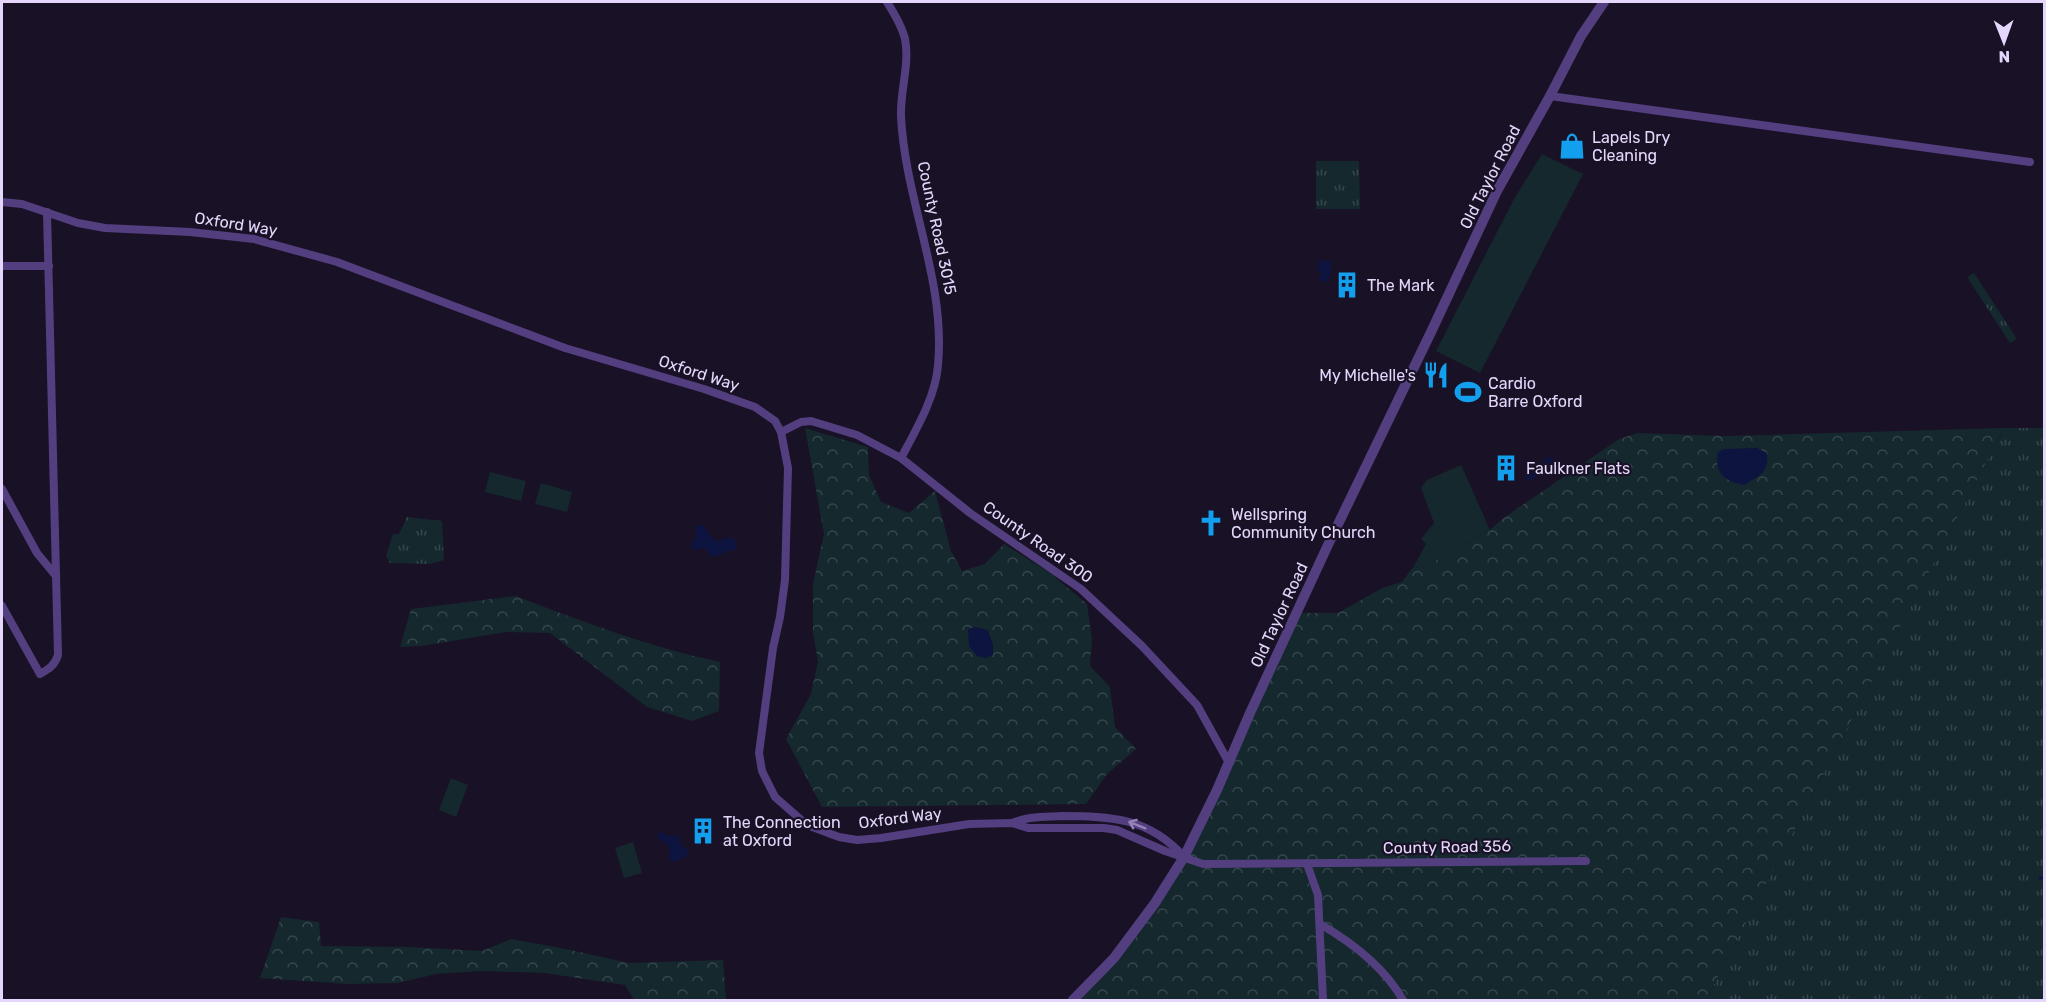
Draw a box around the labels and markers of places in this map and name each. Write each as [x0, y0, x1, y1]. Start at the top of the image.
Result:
place label: Lapels Dry Cleaning [1592, 128, 1670, 165]
shop icon: Lapels Dry Cleaning [1557, 131, 1587, 161]
building icon: The Mark [1332, 270, 1362, 300]
place label: The Mark [1367, 276, 1435, 295]
restaurant icon: My Michelle's [1421, 360, 1451, 390]
place label: My Michelle's [1319, 366, 1416, 385]
place label: Cardio Barre Oxford [1488, 374, 1582, 411]
sports icon: Cardio Barre Oxford [1453, 377, 1483, 407]
building icon: Faulkner Flats [1491, 453, 1521, 483]
place label: Faulkner Flats [1526, 459, 1630, 478]
place label: Wellspring Community Church [1231, 505, 1376, 542]
church icon: Wellspring Community Church [1196, 508, 1226, 538]
place label: The Connection at Oxford [723, 813, 841, 850]
building icon: The Connection at Oxford [688, 816, 718, 846]

